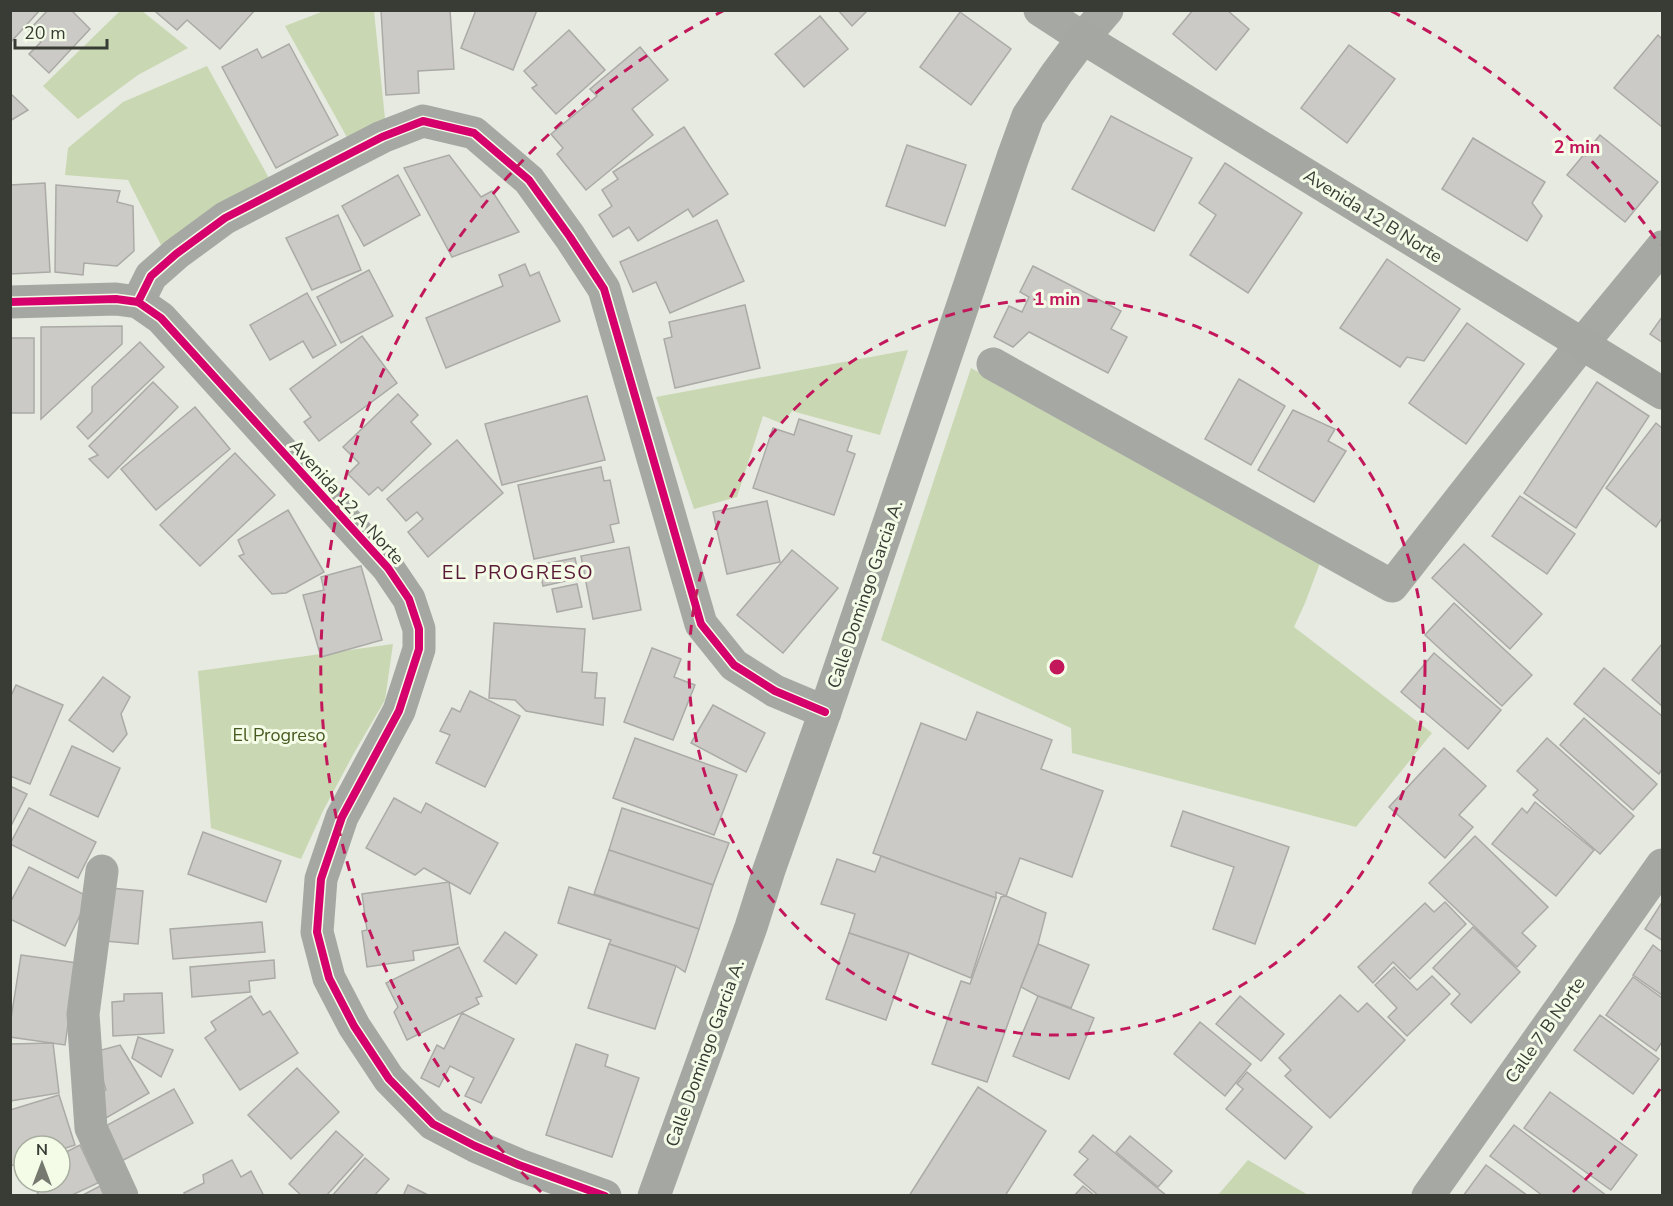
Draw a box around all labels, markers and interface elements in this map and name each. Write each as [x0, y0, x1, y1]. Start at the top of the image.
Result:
scale bar [15, 12, 106, 50]
text: 20 m [24, 21, 66, 45]
text: 2 min [1554, 135, 1600, 159]
street label: Avenida 12 B Norte [1299, 164, 1447, 268]
text: 1 min [1034, 287, 1080, 311]
street label: Avenida 12 A Norte [284, 434, 410, 570]
street label: Calle Domingo Garcia A. [821, 497, 909, 691]
district label: EL PROGRESO [442, 559, 594, 586]
centre of rings [1047, 657, 1067, 677]
park label: El Progreso [232, 723, 326, 747]
street label: Calle Domingo Garcia A. [660, 956, 750, 1150]
street label: Calle 7 B Norte [1499, 972, 1591, 1088]
north arrow [12, 1134, 72, 1194]
text: N [36, 1139, 48, 1161]

